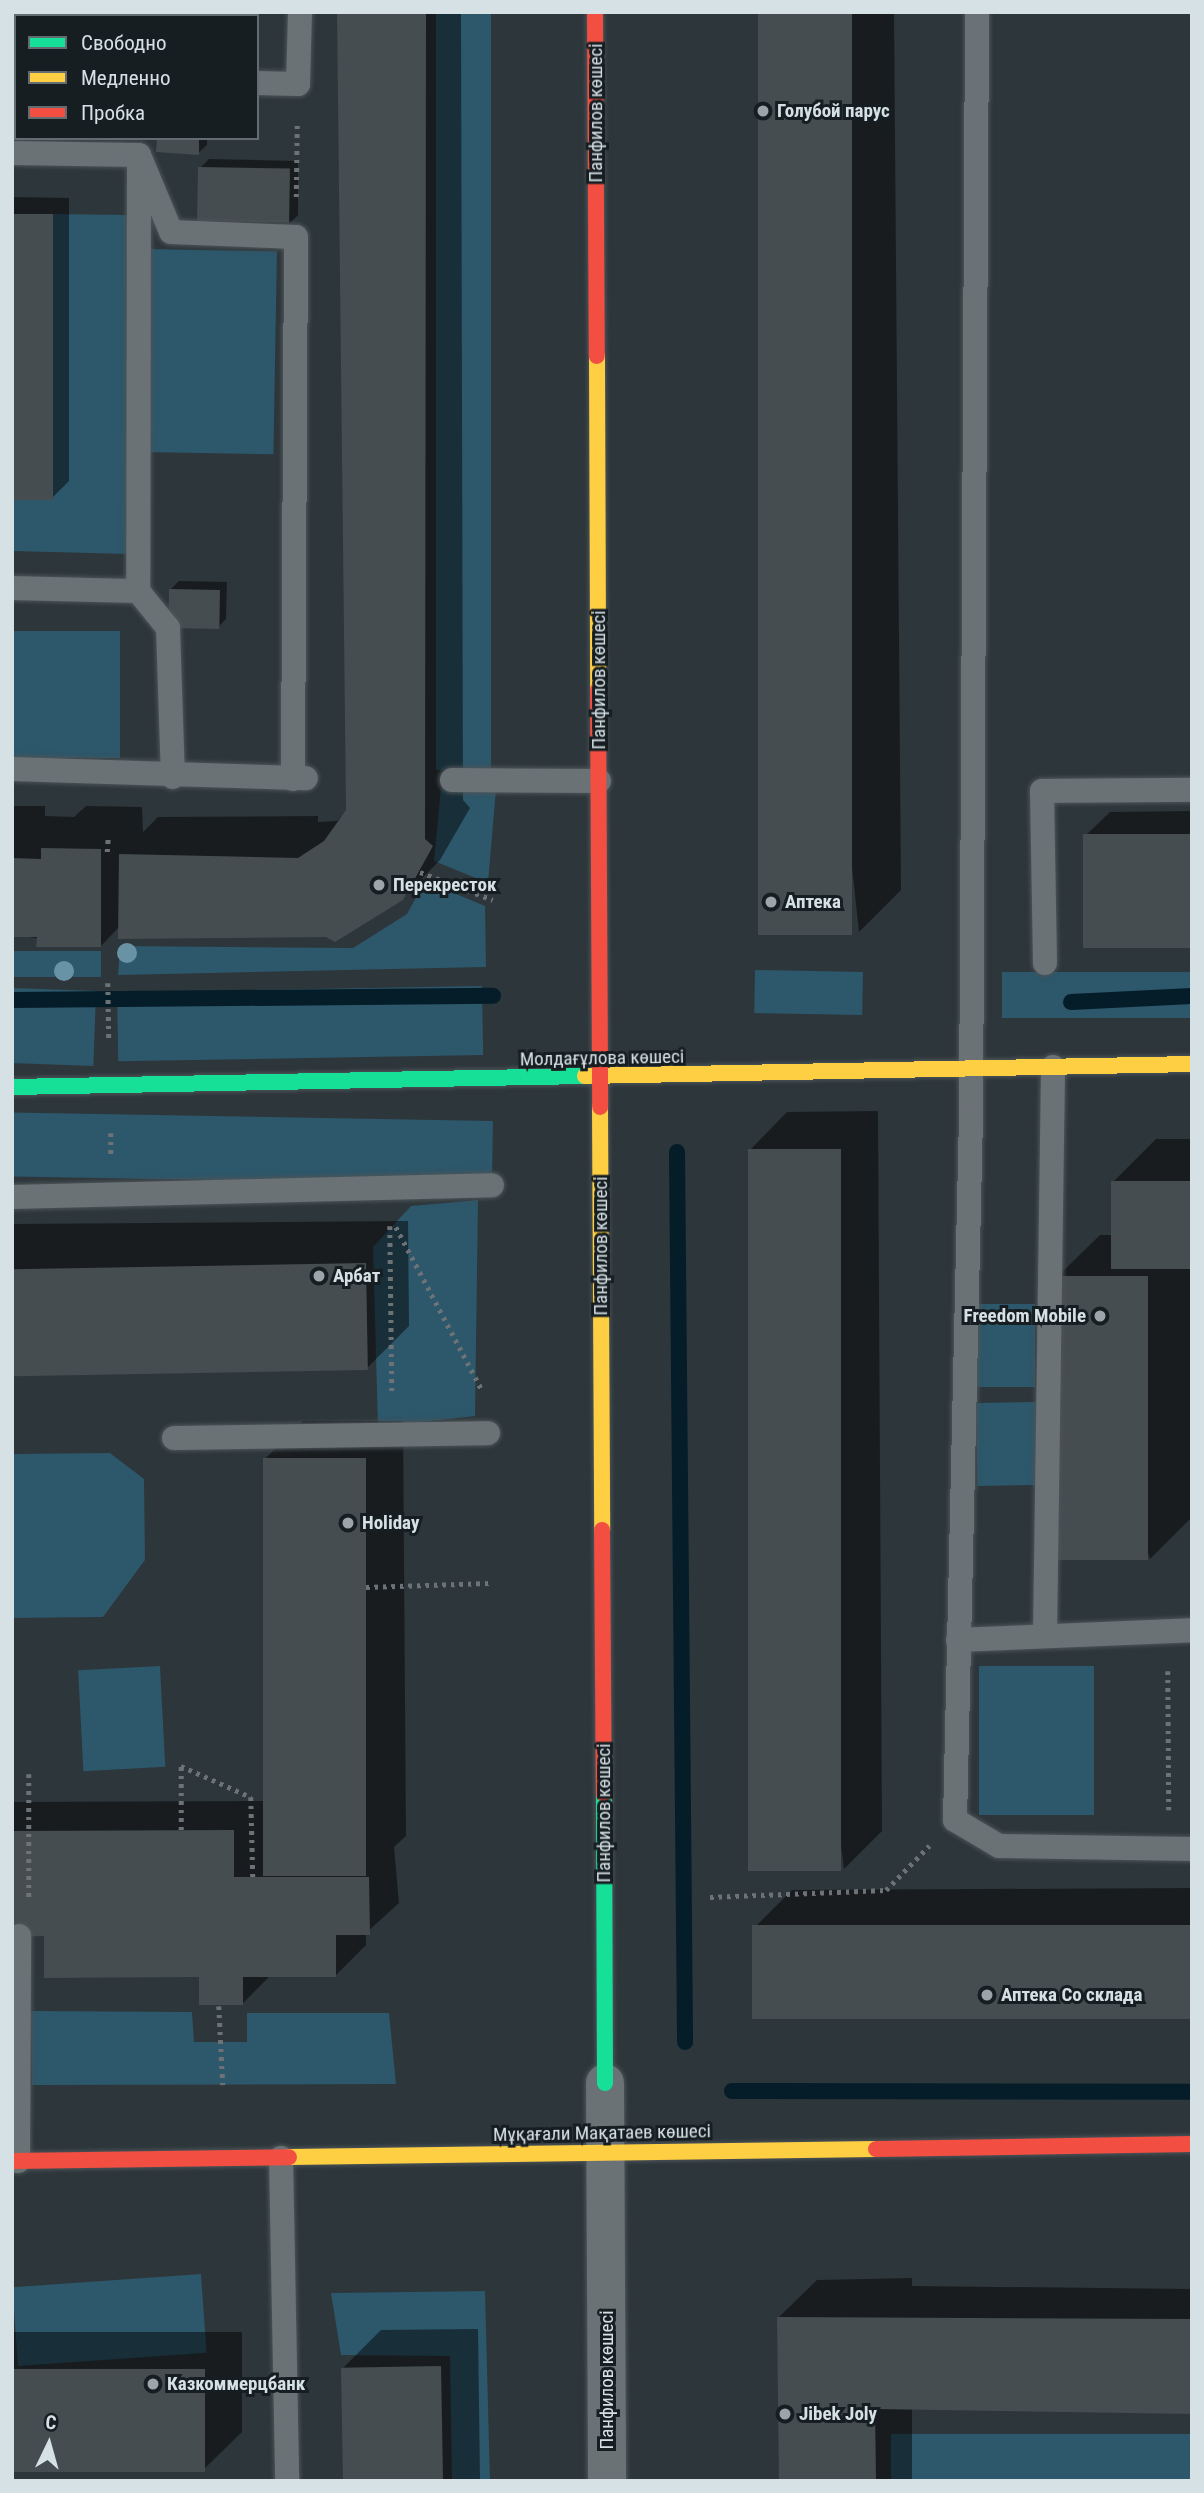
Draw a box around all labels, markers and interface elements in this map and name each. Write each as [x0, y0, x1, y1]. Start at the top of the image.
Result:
legend [14, 14, 259, 140]
text: Свободно [81, 31, 167, 55]
street label: Панфилов көшесі [585, 43, 607, 183]
text: Медленно [81, 66, 170, 90]
place label: Голубой парус [777, 100, 890, 122]
text: Пробка [81, 101, 145, 125]
marker: Голубой парус [755, 103, 771, 119]
street label: Панфилов көшесі [588, 610, 610, 750]
place label: Перекресток [393, 874, 496, 896]
marker: Перекресток [371, 877, 387, 893]
place label: Аптека [785, 891, 841, 913]
marker: Аптека [763, 894, 779, 910]
street label: Молдағұлова көшесі [520, 1045, 684, 1071]
street label: Панфилов көшесі [590, 1176, 612, 1316]
place label: Арбат [333, 1265, 380, 1287]
marker: Арбат [311, 1268, 327, 1284]
place label: Freedom Mobile [964, 1305, 1086, 1327]
marker: Freedom Mobile [1092, 1308, 1108, 1324]
place label: Holiday [362, 1512, 419, 1534]
marker: Holiday [340, 1515, 356, 1531]
street label: Панфилов көшесі [593, 1743, 615, 1883]
place label: Аптека Со склада [1001, 1984, 1143, 2006]
marker: Аптека Со склада [979, 1987, 995, 2003]
street label: Мұқағали Мақатаев көшесі [493, 2120, 711, 2146]
street label: Панфилов көшесі [596, 2310, 618, 2450]
place label: Казкоммерцбанк [167, 2373, 305, 2395]
marker: Казкоммерцбанк [145, 2376, 161, 2392]
place label: Jibek Joly [799, 2403, 877, 2425]
marker: Jibek Joly [777, 2406, 793, 2422]
north arrow [14, 2409, 84, 2479]
text: С [44, 2411, 57, 2435]

